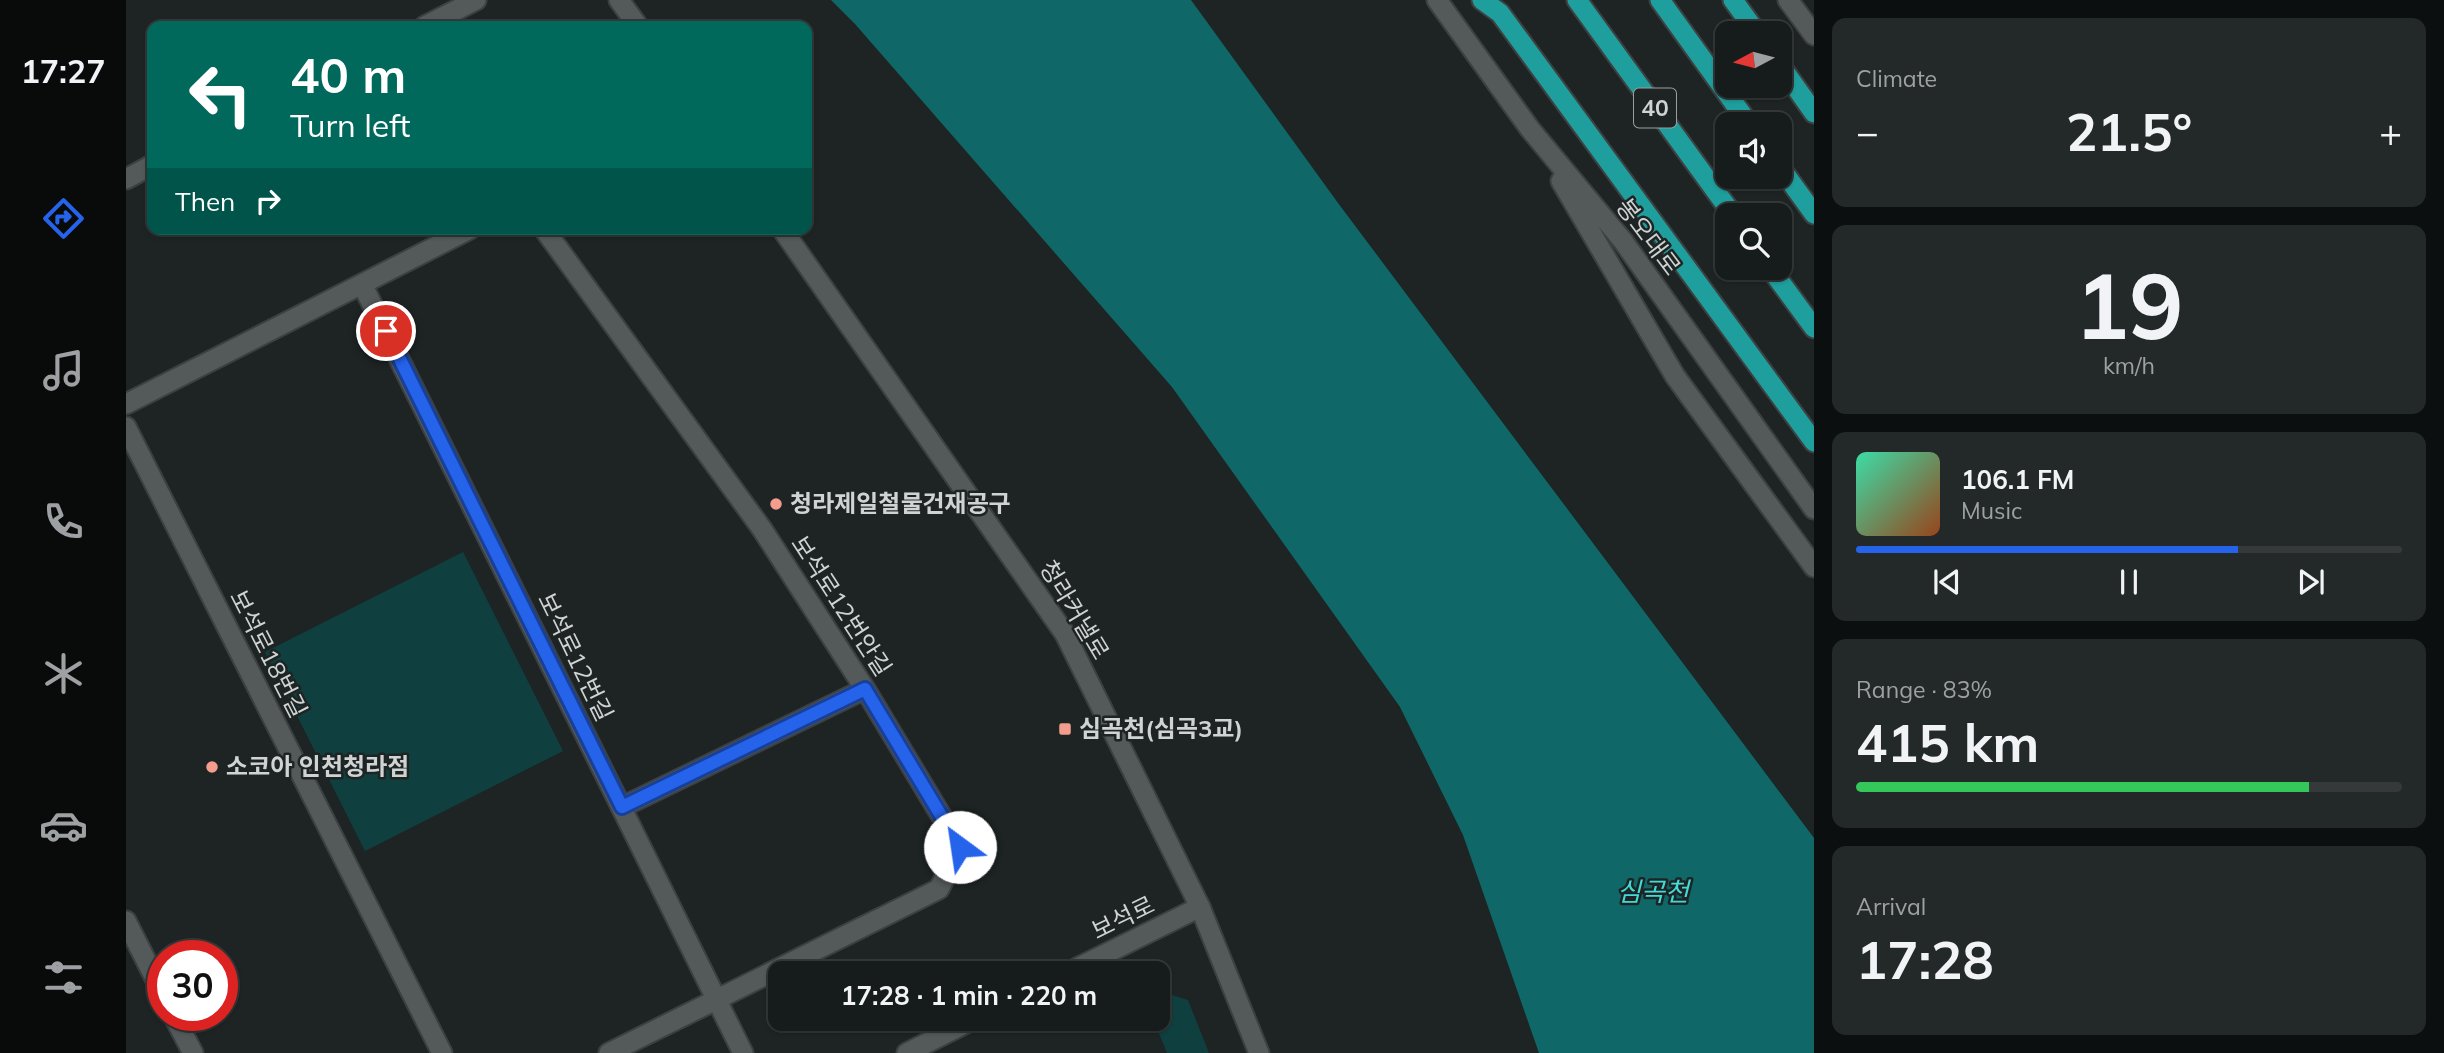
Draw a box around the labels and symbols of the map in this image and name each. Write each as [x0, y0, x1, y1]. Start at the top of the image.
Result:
north arrow [1715, 21, 1792, 98]
road number: 40 [1634, 88, 1676, 128]
street label: 봉오대로 [1610, 192, 1687, 281]
pin [356, 301, 416, 361]
place label: 청라제일철물건재공구 [790, 488, 1011, 518]
marker: 청라제일철물건재공구 [768, 496, 784, 512]
street label: 보석로12번안길 [785, 530, 898, 681]
street label: 청라커낼로 [1034, 554, 1116, 665]
street label: 보석로18번길 [224, 585, 314, 722]
street label: 보석로12번길 [532, 587, 620, 726]
place label: 심곡천(심곡3교) [1079, 713, 1243, 743]
marker: 심곡천(심곡3교) [1057, 721, 1073, 737]
place label: 소코아 인천청라점 [226, 751, 409, 781]
marker: 소코아 인천청라점 [204, 759, 220, 775]
position arrow [923, 810, 997, 884]
water label: 심곡천 [1617, 875, 1692, 908]
street label: 보석로 [1086, 889, 1159, 945]
speed limit sign: 30 [147, 940, 238, 1031]

